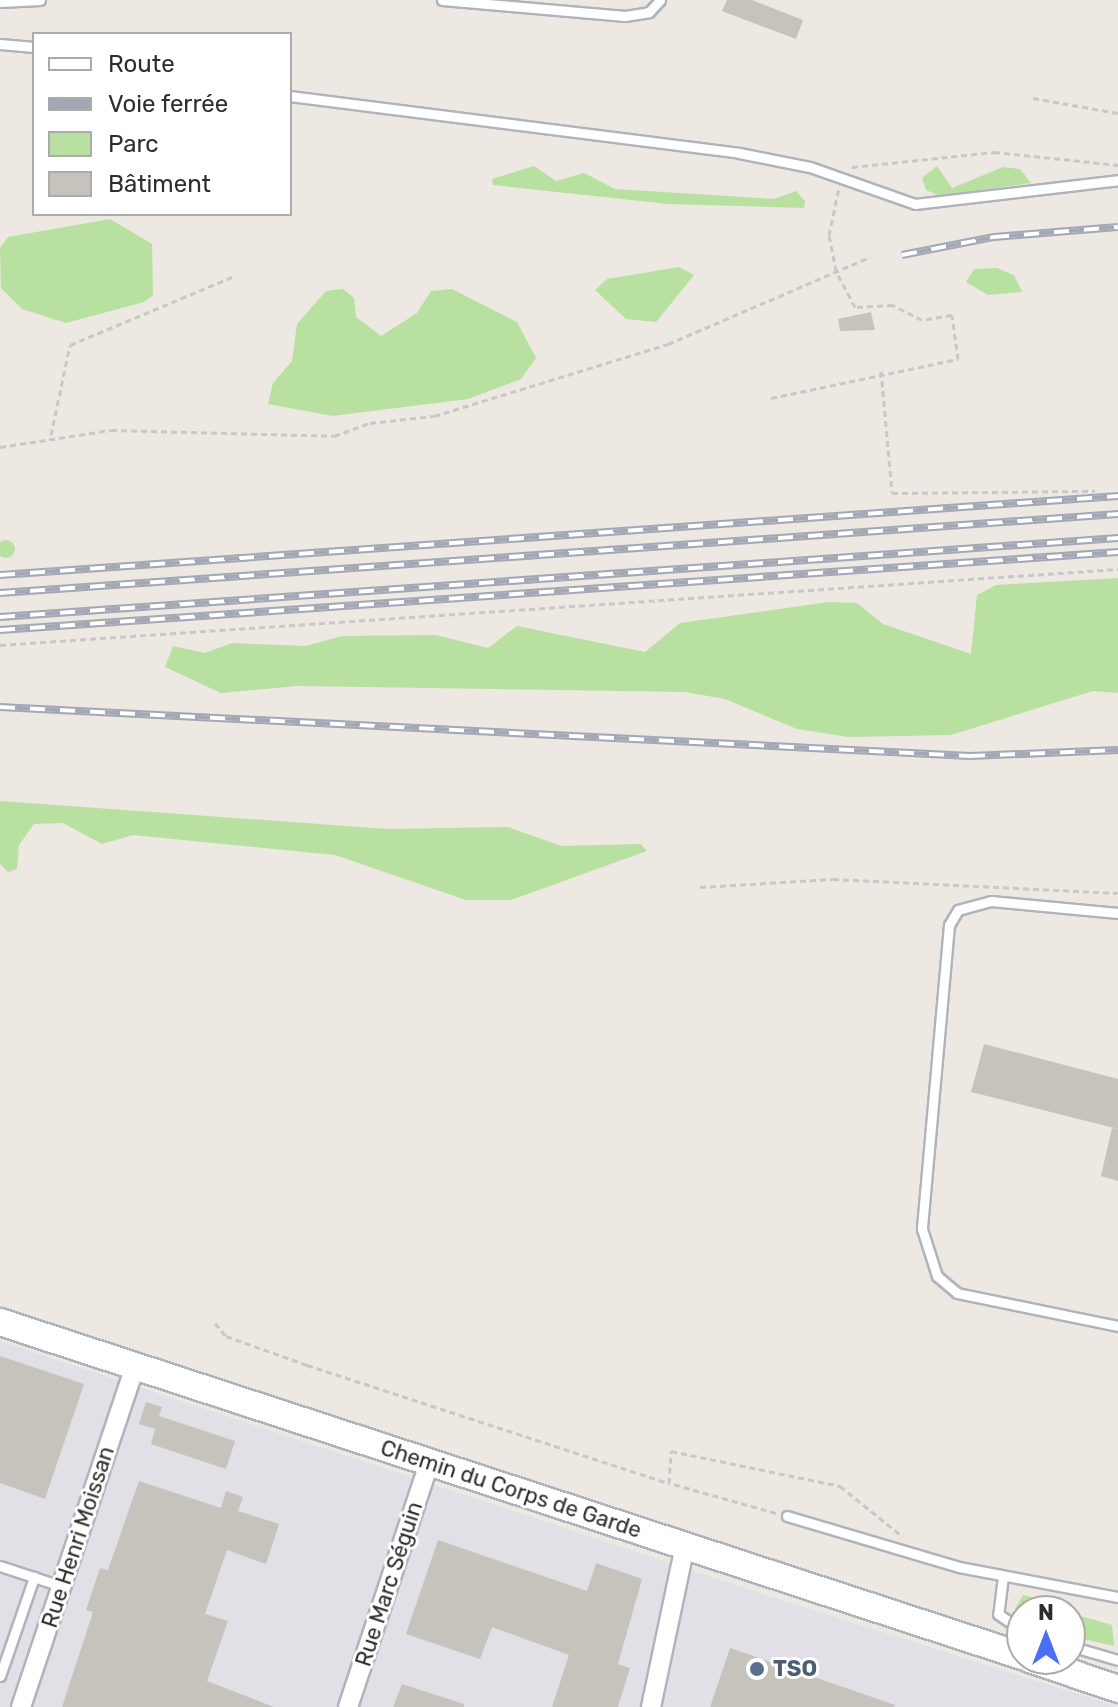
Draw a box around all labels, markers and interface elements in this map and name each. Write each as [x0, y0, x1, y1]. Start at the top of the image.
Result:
legend [32, 32, 292, 216]
text: Route [108, 50, 175, 78]
text: Voie ferrée [108, 90, 228, 118]
text: Parc [108, 130, 159, 158]
text: Bâtiment [108, 170, 211, 198]
street label: Chemin du Corps de Garde [377, 1434, 645, 1544]
street label: Rue Henri Moissan [36, 1443, 120, 1631]
street label: Rue Marc Séguin [350, 1498, 428, 1670]
north arrow [1006, 1595, 1086, 1675]
text: N [1038, 1599, 1054, 1626]
place label: TSO [773, 1656, 817, 1682]
marker: TSO [748, 1660, 766, 1678]

